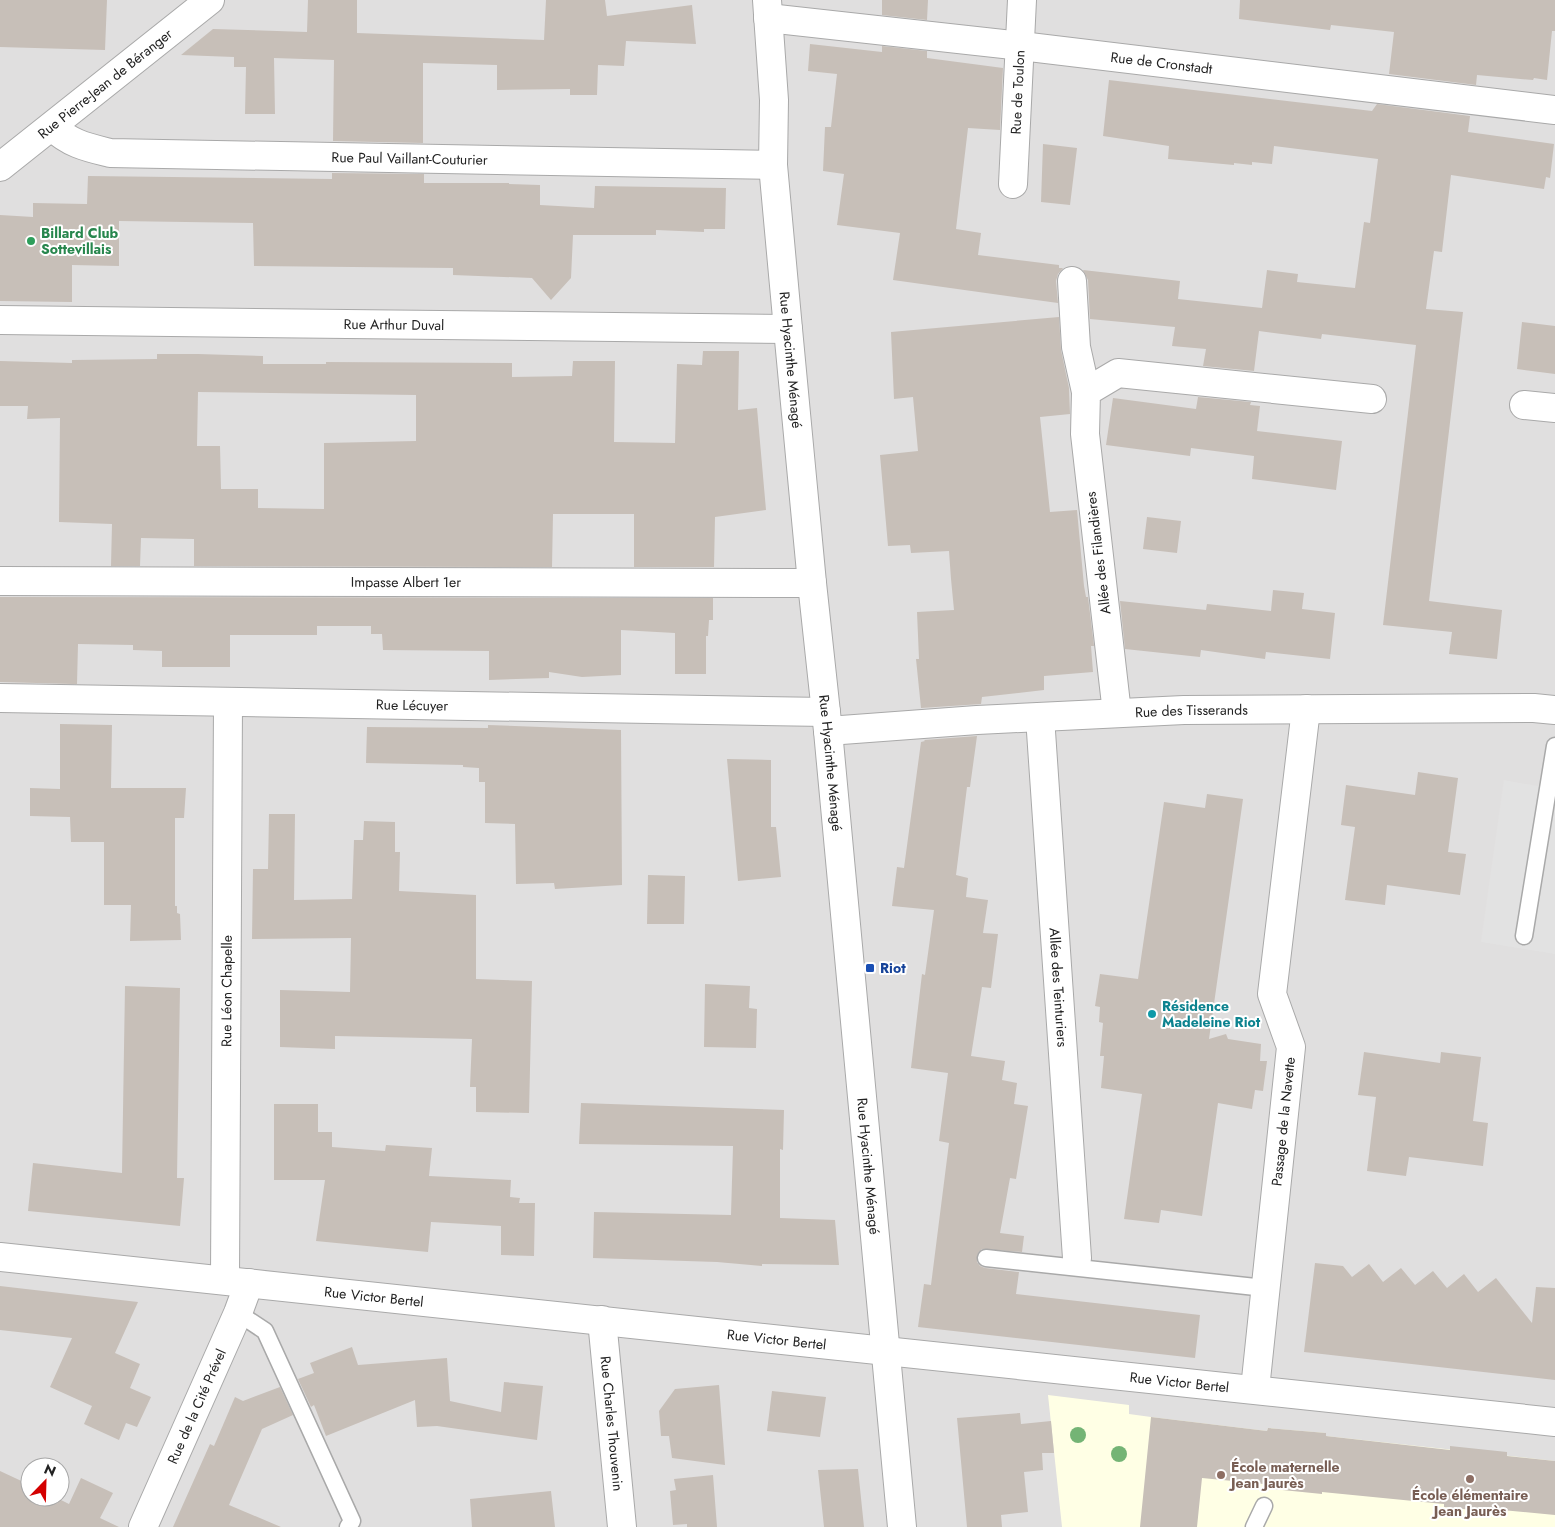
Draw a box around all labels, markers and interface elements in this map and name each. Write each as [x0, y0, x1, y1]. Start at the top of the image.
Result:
street label: Rue Pierre-Jean de Béranger [33, 24, 177, 143]
street label: Rue de Cronstadt [1109, 47, 1214, 79]
street label: Rue de Toulon [1005, 49, 1030, 135]
street label: Rue Paul Vaillant-Couturier [331, 147, 488, 170]
place label: Billard Club Sottevillais [41, 223, 119, 259]
marker: Billard Club Sottevillais [25, 235, 37, 247]
street label: Rue Hyacinthe Ménagé [775, 291, 807, 429]
street label: Rue Arthur Duval [343, 314, 444, 335]
street label: Allée des Filandières [1081, 490, 1115, 616]
street label: Impasse Albert 1er [351, 572, 461, 592]
street label: Rue Lécuyer [376, 694, 448, 716]
street label: Rue Hyacinthe Ménagé [814, 694, 847, 832]
street label: Rue des Tisserands [1134, 700, 1248, 722]
street label: Allée des Teinturiers [1044, 927, 1073, 1048]
street label: Rue Léon Chapelle [216, 935, 237, 1047]
place label: Riot [880, 958, 906, 978]
marker: Riot [864, 962, 876, 974]
place label: Résidence Madeleine Riot [1162, 996, 1261, 1032]
marker: Résidence Madeleine Riot [1146, 1008, 1158, 1020]
street label: Passage de la Navette [1266, 1056, 1300, 1187]
street label: Rue Hyacinthe Ménagé [852, 1097, 885, 1235]
street label: Rue Victor Bertel [323, 1281, 425, 1312]
street label: Rue Victor Bertel [726, 1324, 827, 1355]
street label: Rue de la Cité Prével [162, 1346, 231, 1467]
street label: Rue Charles Thouvenin [596, 1355, 628, 1492]
street label: Rue Victor Bertel [1129, 1367, 1230, 1397]
north arrow [20, 1457, 70, 1507]
place label: École maternelle Jean Jaurès [1228, 1457, 1340, 1493]
text: N [41, 1459, 59, 1481]
marker: École maternelle Jean Jaurès [1215, 1469, 1227, 1481]
marker: École élémentaire Jean Jaurès [1464, 1473, 1476, 1485]
place label: École élémentaire Jean Jaurès [1412, 1485, 1528, 1521]

